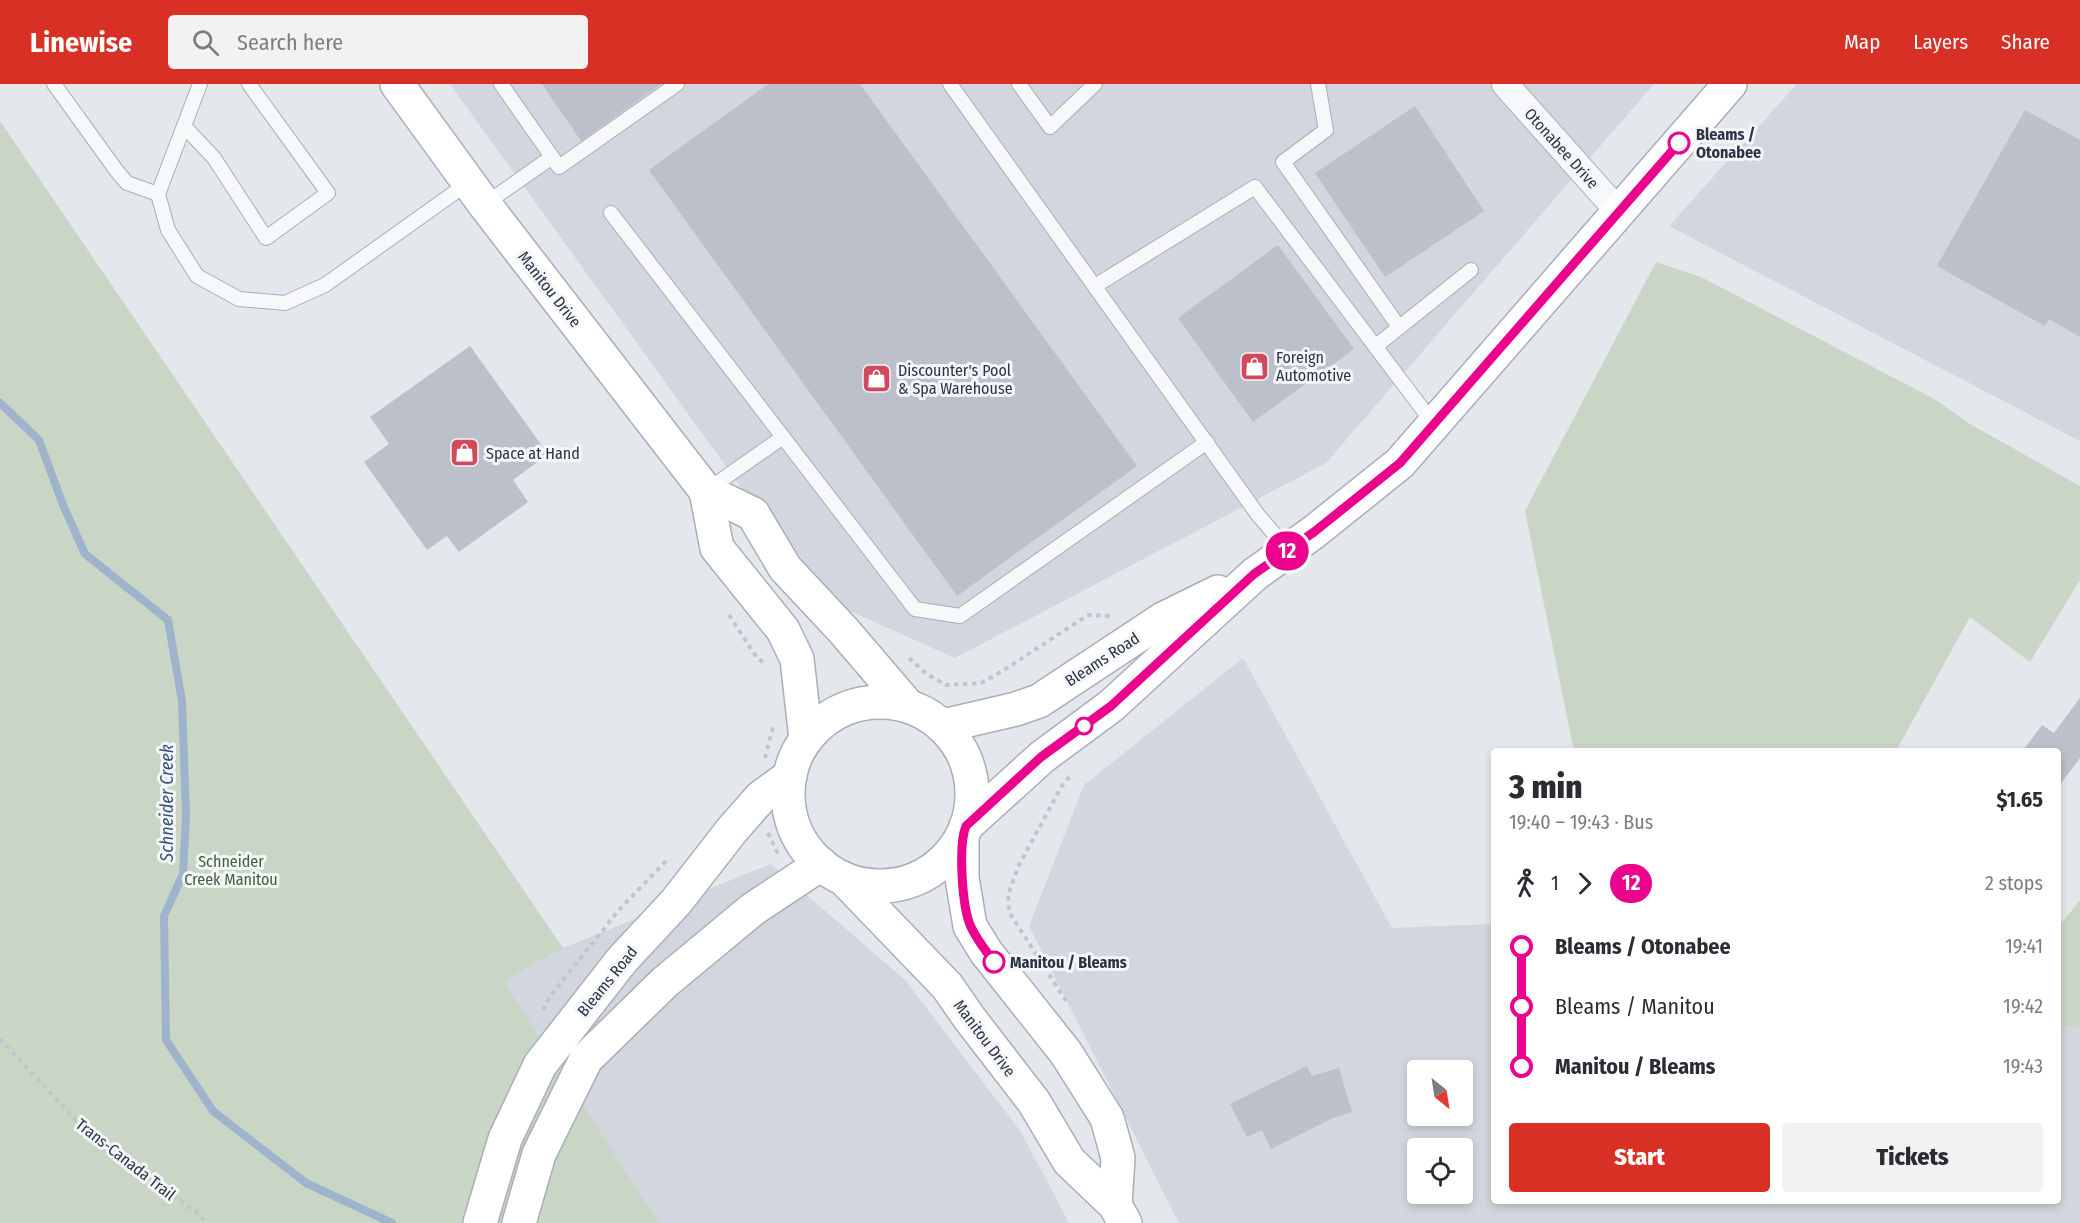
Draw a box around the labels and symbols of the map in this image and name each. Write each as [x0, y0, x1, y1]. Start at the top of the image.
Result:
street label: Otonabee Drive [1521, 104, 1603, 193]
place label: Bleams / Otonabee [1696, 125, 1761, 162]
marker: Bleams / Otonabee [1668, 132, 1690, 154]
street label: Manitou Drive [514, 248, 585, 331]
place label: Foreign Automotive [1276, 348, 1351, 385]
shop icon: Foreign Automotive [1239, 350, 1271, 382]
place label: Discounter's Pool & Spa Warehouse [898, 361, 1013, 398]
shop icon: Discounter's Pool & Spa Warehouse [861, 363, 893, 395]
shop icon: Space at Hand [449, 437, 481, 469]
place label: Space at Hand [486, 444, 580, 463]
line badge: 12 [1260, 532, 1314, 570]
street label: Bleams Road [1062, 628, 1143, 690]
unlabelled marker [1075, 717, 1093, 735]
water label: Schneider Creek [156, 744, 178, 863]
park label: Schneider Creek Manitou [184, 852, 278, 889]
street label: Bleams Road [573, 942, 641, 1020]
marker: Manitou / Bleams [983, 951, 1005, 973]
place label: Manitou / Bleams [1010, 953, 1127, 972]
street label: Manitou Drive [950, 996, 1020, 1080]
north arrow [1407, 1060, 1473, 1126]
street label: Trans-Canada Trail [72, 1115, 179, 1204]

